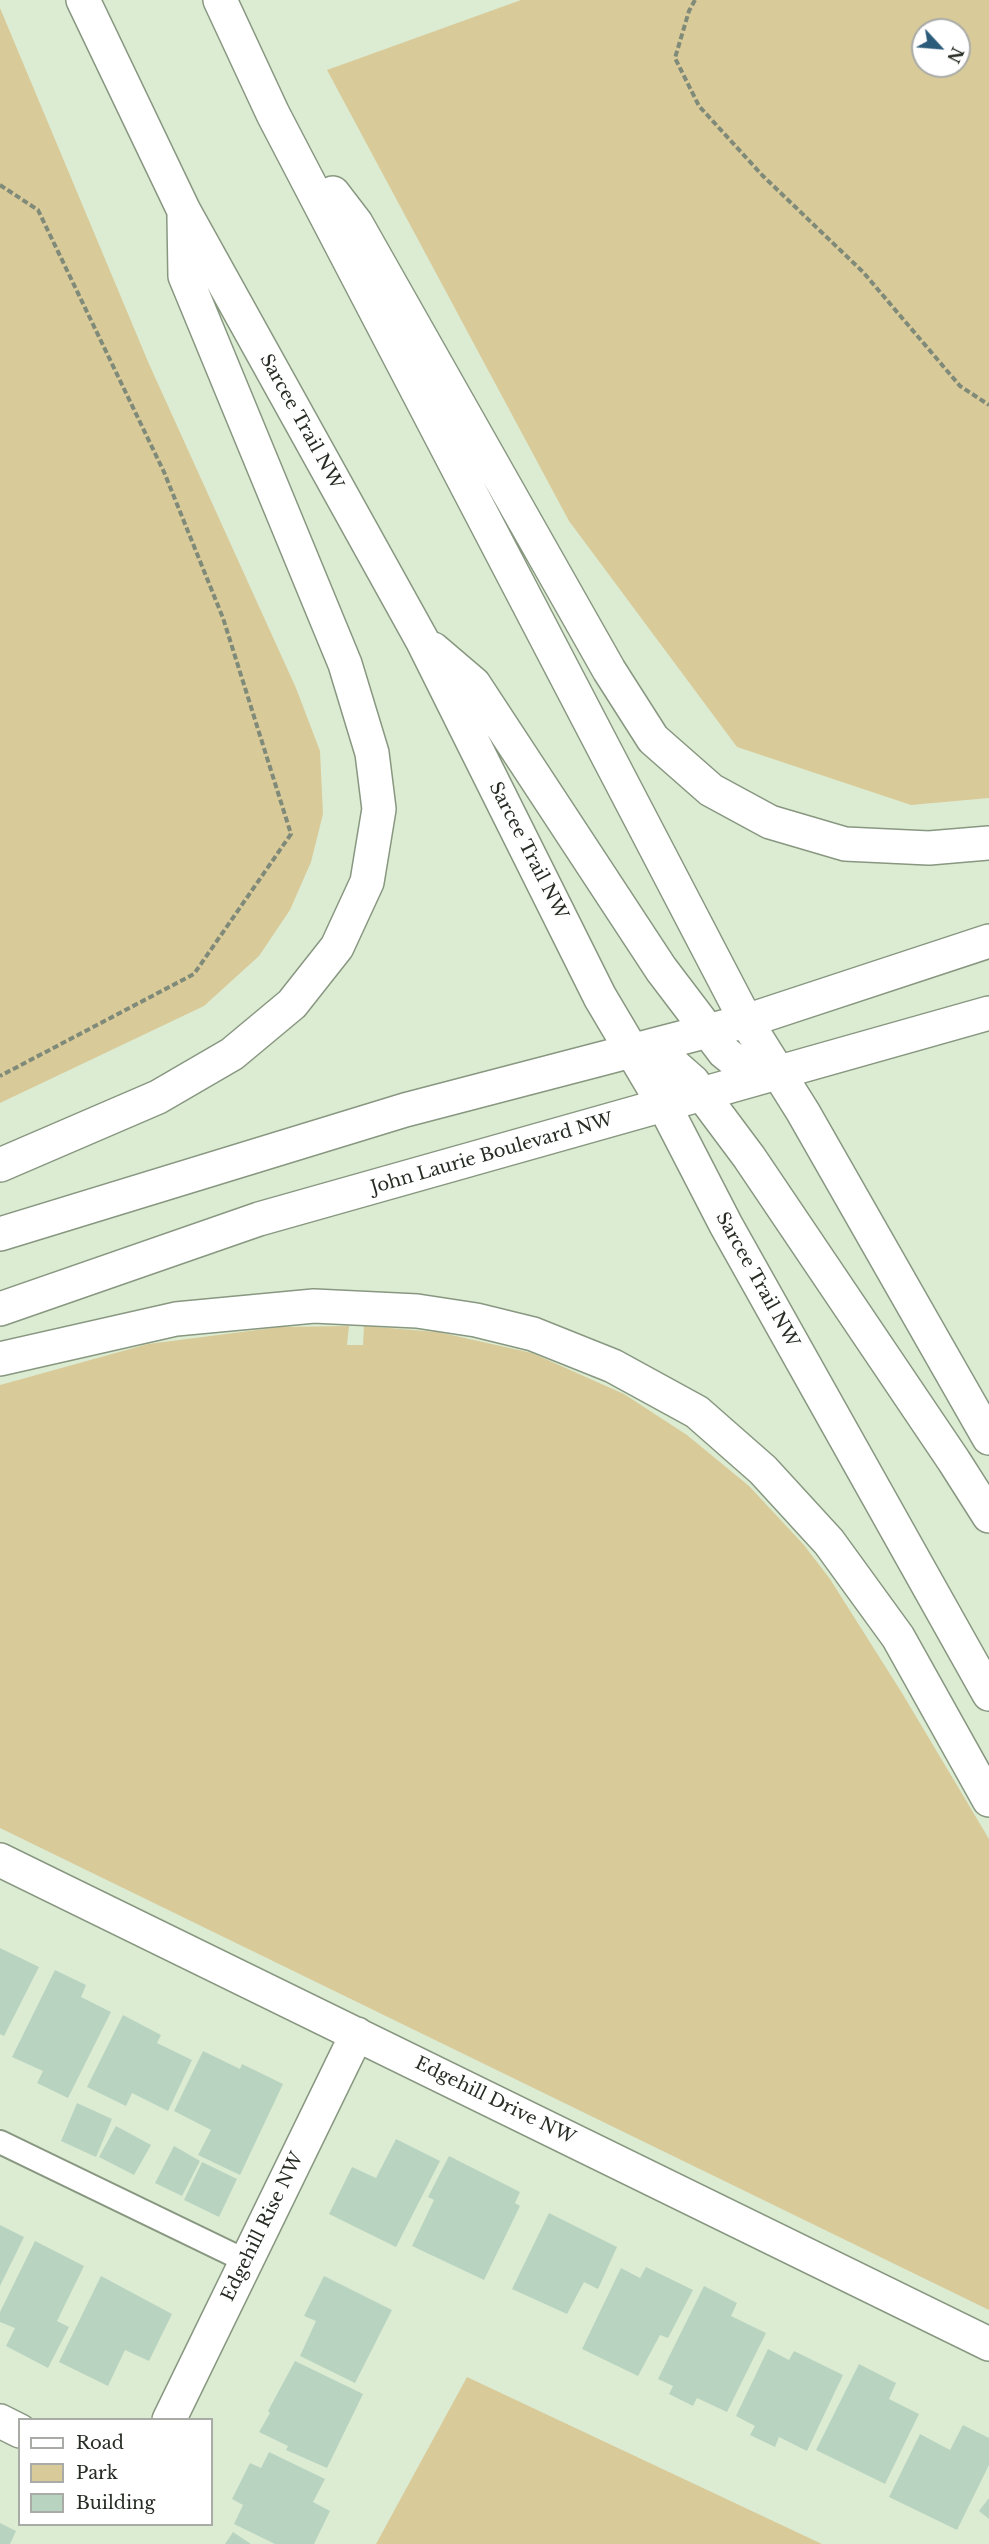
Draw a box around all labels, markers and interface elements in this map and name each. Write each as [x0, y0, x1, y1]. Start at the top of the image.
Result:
north arrow [911, 18, 971, 78]
text: N [943, 44, 968, 66]
street label: Sarcee Trail NW [255, 350, 347, 494]
street label: Sarcee Trail NW [484, 779, 572, 923]
street label: John Laurie Boulevard NW [368, 1109, 616, 1199]
street label: Sarcee Trail NW [711, 1208, 803, 1352]
street label: Edgehill Drive NW [411, 2053, 579, 2149]
street label: Edgehill Rise NW [218, 2149, 308, 2305]
legend [18, 2418, 213, 2526]
text: Road [76, 2432, 124, 2454]
text: Park [76, 2462, 118, 2484]
text: Building [76, 2492, 155, 2514]

